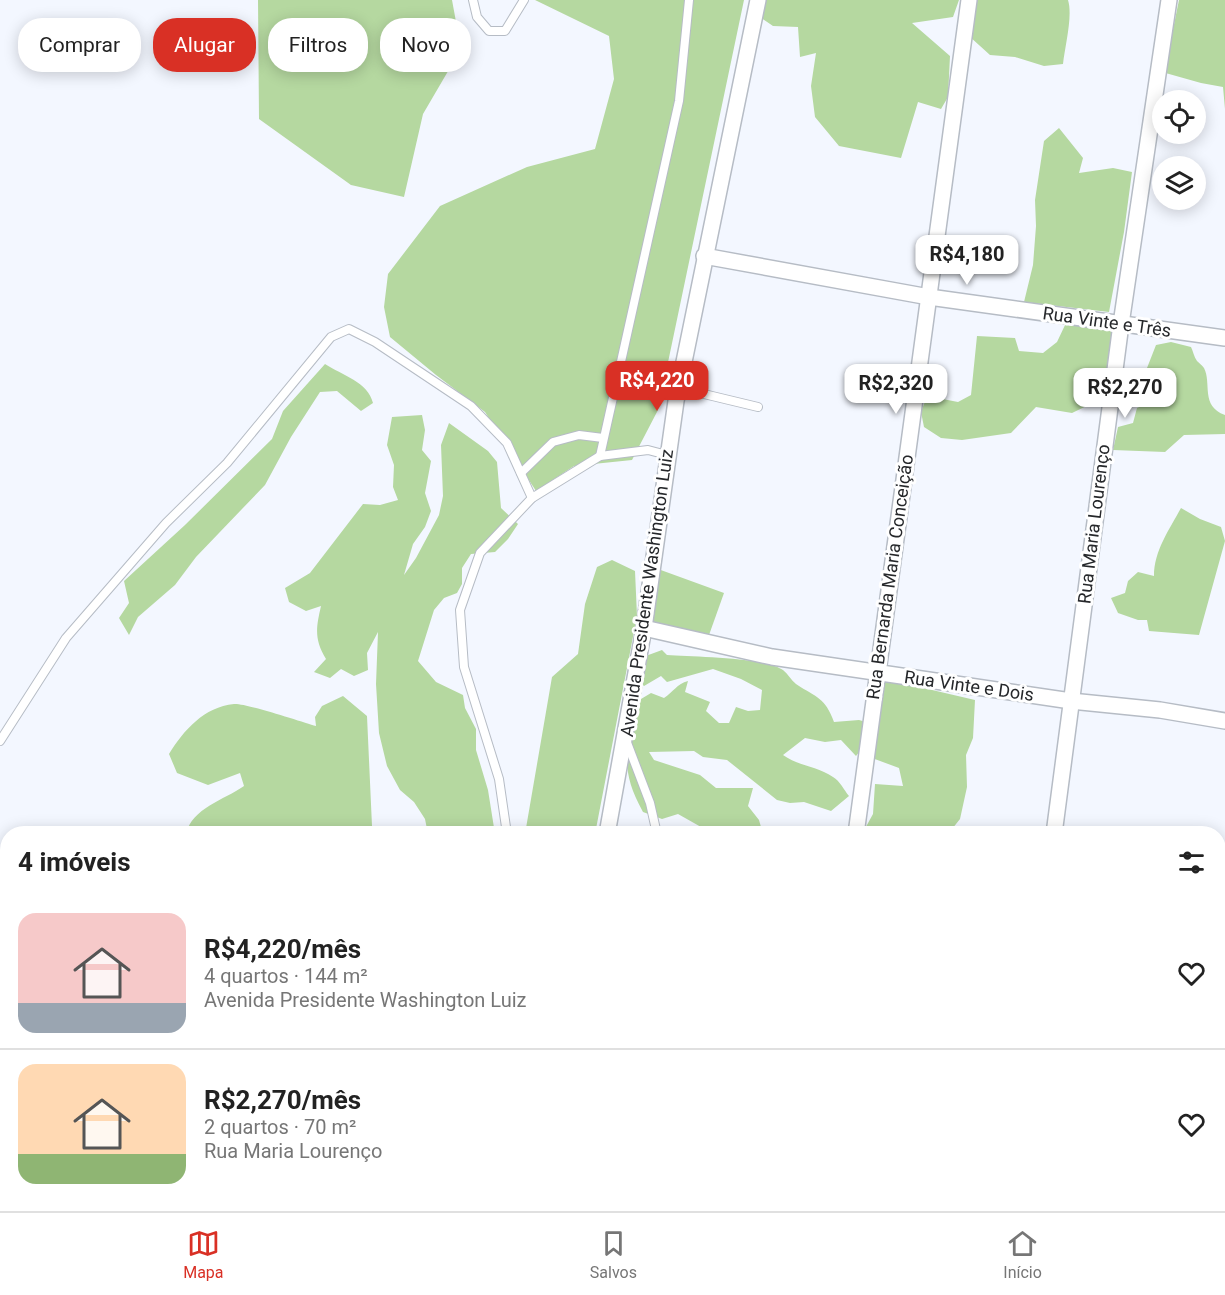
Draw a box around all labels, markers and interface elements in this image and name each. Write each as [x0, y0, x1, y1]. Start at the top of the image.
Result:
chip: Comprar [18, 18, 141, 72]
chip: Alugar [153, 18, 256, 72]
chip: Filtros [268, 18, 368, 72]
chip: Novo [380, 18, 471, 72]
map controls [1152, 90, 1206, 210]
button: locate [1152, 90, 1206, 144]
button: layers [1152, 156, 1206, 210]
pin: R$4,180 [912, 235, 1022, 286]
text: R$4,180 [929, 242, 1005, 266]
street label: Rua Vinte e Três [1042, 302, 1173, 341]
pin: R$4,220 [602, 361, 712, 412]
pin: R$2,320 [841, 364, 951, 415]
text: R$4,220 [619, 368, 695, 392]
pin: R$2,270 [1070, 368, 1180, 419]
text: R$2,320 [858, 371, 934, 395]
text: R$2,270 [1087, 375, 1163, 399]
street label: Rua Maria Lourenço [1073, 443, 1114, 605]
street label: Avenida Presidente Washington Luiz [616, 448, 677, 738]
street label: Rua Bernarda Maria Conceição [862, 453, 917, 701]
street label: Rua Vinte e Dois [903, 666, 1035, 705]
icon: filters [1175, 846, 1208, 879]
text: 4 imóveis [18, 847, 131, 877]
text: R$4,220/mês [204, 934, 361, 964]
icon: home [66, 937, 138, 1009]
icon: heart [1175, 957, 1208, 990]
text: 4 quartos · 144 m² [204, 964, 368, 988]
text: Avenida Presidente Washington Luiz [204, 988, 526, 1012]
text: R$2,270/mês [204, 1085, 361, 1115]
icon: home [66, 1088, 138, 1160]
icon: heart [1175, 1108, 1208, 1141]
text: 2 quartos · 70 m² [204, 1115, 356, 1139]
text: Rua Maria Lourenço [204, 1139, 382, 1163]
tab: Mapa [183, 1227, 224, 1282]
tab: Salvos [590, 1227, 637, 1282]
tab: Início [1003, 1227, 1042, 1282]

